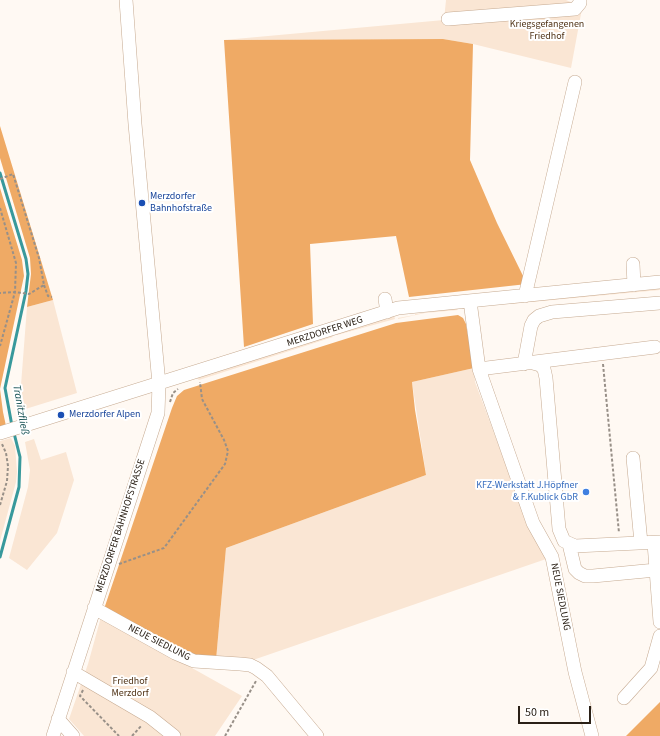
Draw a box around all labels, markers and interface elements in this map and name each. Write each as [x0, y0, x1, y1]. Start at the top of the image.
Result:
park label: Kriegsgefangenen Friedhof [510, 19, 584, 42]
place label: Merzdorfer Bahnhofstraße [150, 191, 212, 214]
marker: Merzdorfer Bahnhofstraße [137, 198, 147, 208]
street label: MERZDORFER WEG [285, 314, 365, 350]
water label: Tranitzfließ [9, 384, 31, 436]
place label: Merzdorfer Alpen [69, 409, 140, 421]
marker: Merzdorfer Alpen [56, 410, 66, 420]
street label: MERZDORFER BAHNHOFSTRASSE [94, 458, 148, 594]
place label: KFZ-Werkstatt J.Höpfner & F.Kublick GbR [476, 480, 578, 504]
marker: KFZ-Werkstatt J.Höpfner & F.Kublick GbR [581, 487, 591, 497]
street label: NEUE SIEDLUNG [548, 562, 572, 632]
street label: NEUE SIEDLUNG [126, 622, 192, 664]
park label: Friedhof Merzdorf [111, 676, 149, 700]
scale bar [520, 698, 593, 724]
text: 50 m [525, 704, 549, 721]

